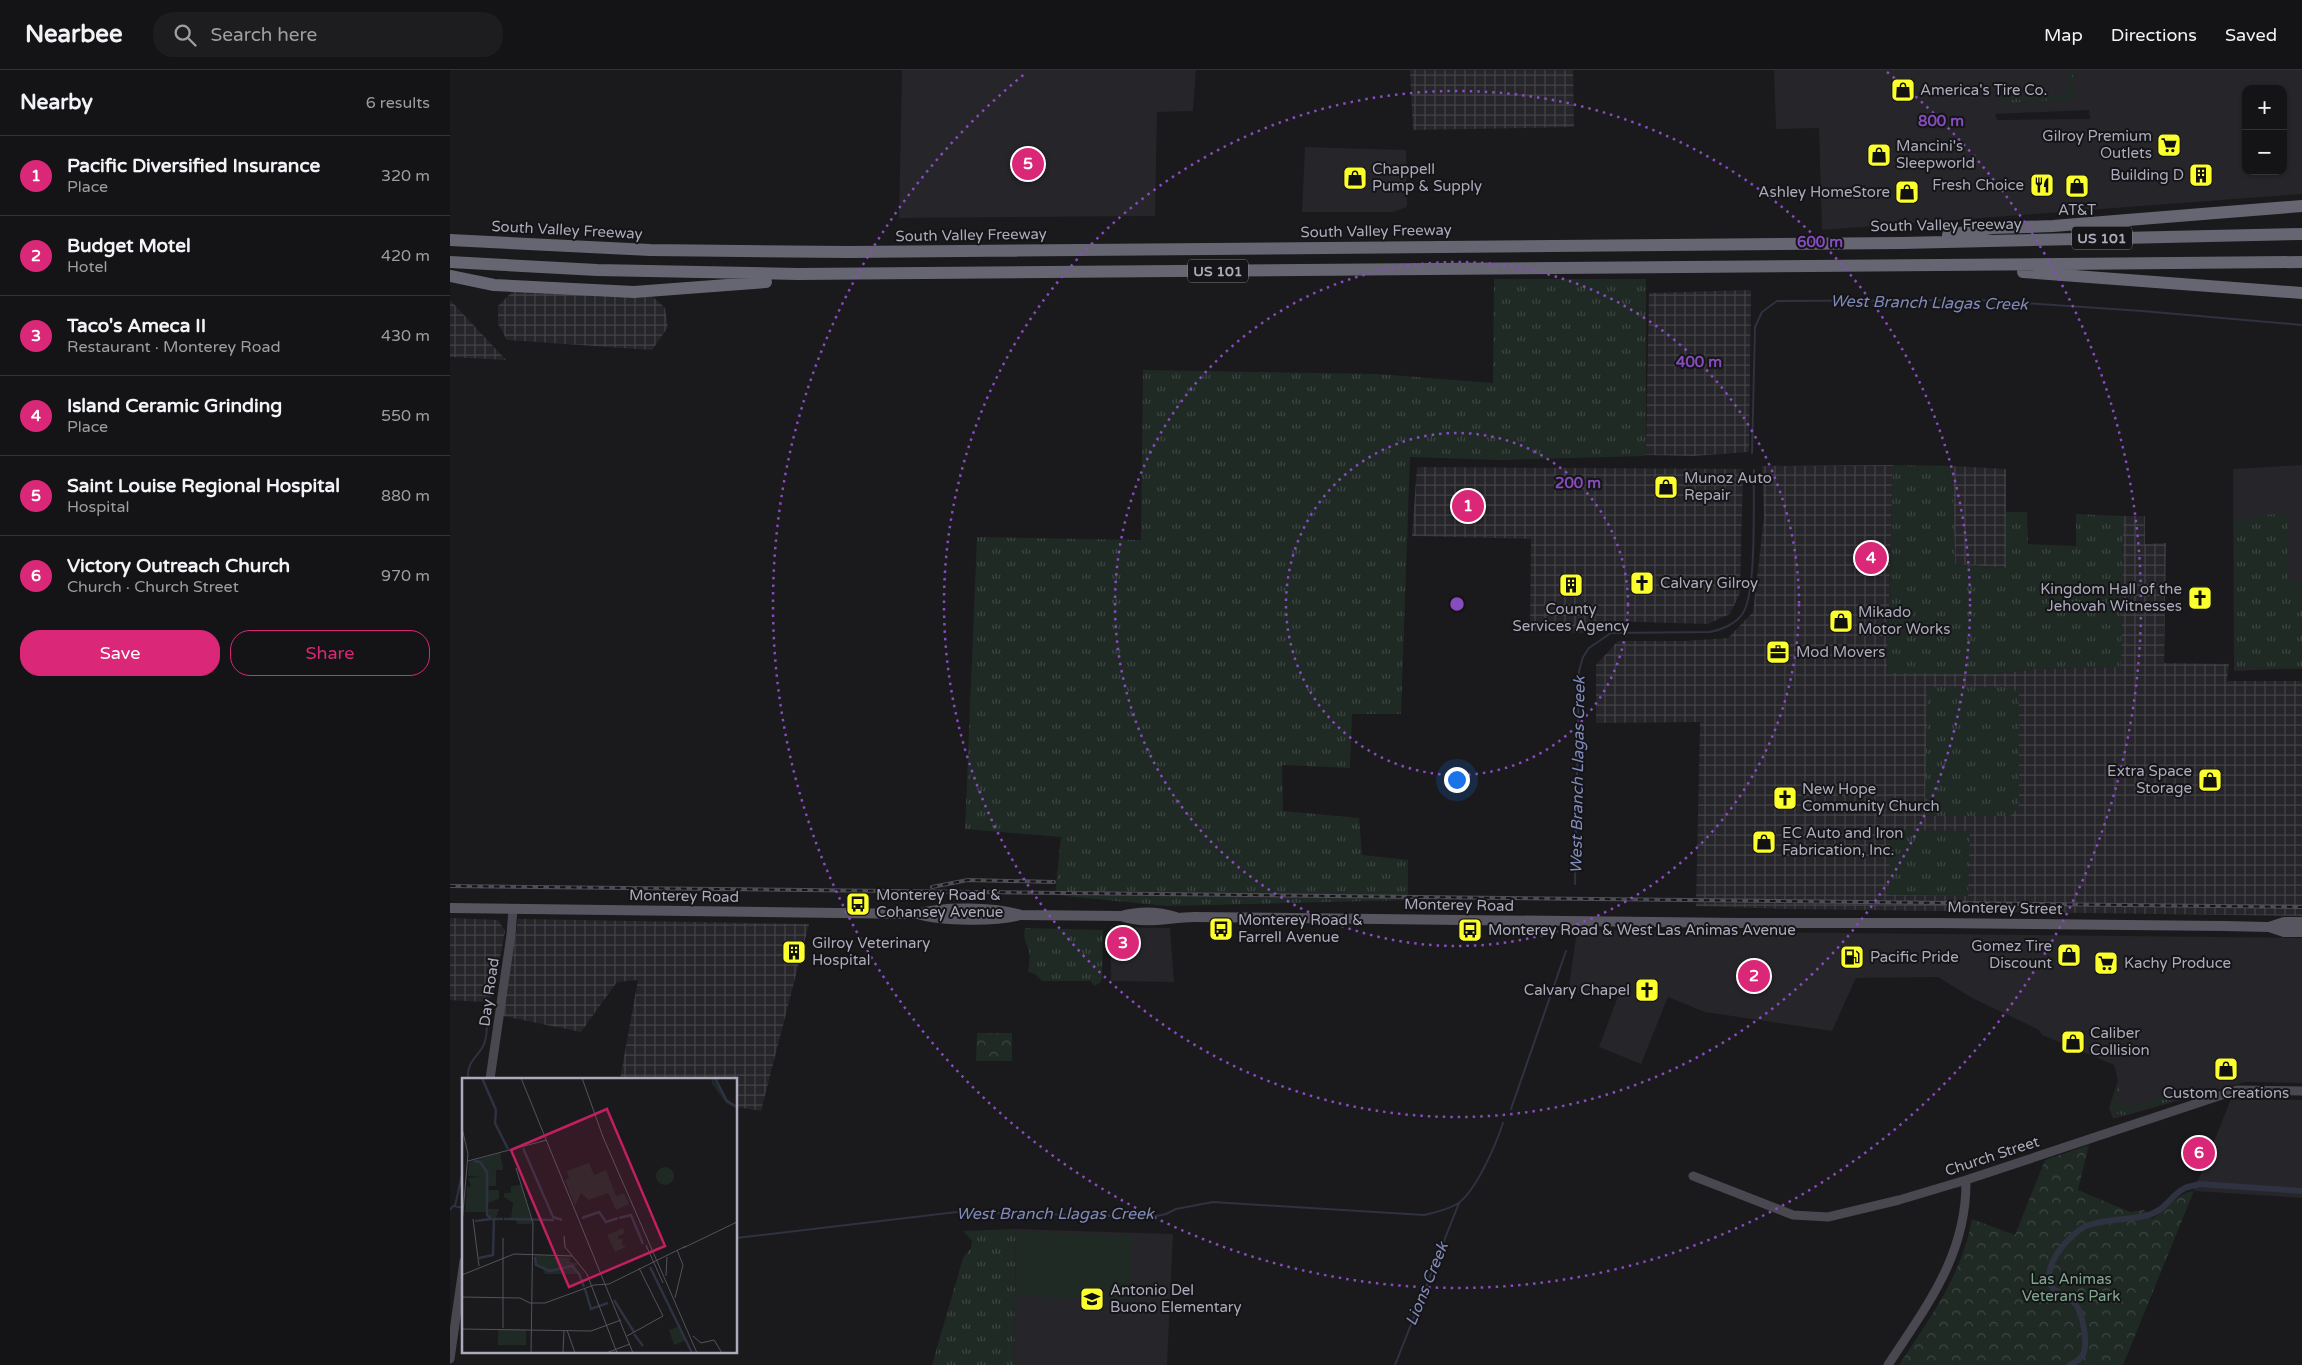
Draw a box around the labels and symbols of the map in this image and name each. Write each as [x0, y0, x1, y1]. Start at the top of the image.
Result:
shop icon: America's Tire Co. [1890, 77, 1916, 103]
place label: America's Tire Co. [1920, 81, 2047, 99]
text: 800 m [1918, 112, 1964, 130]
place label: Gilroy Premium Outlets [2042, 127, 2152, 162]
supermarket icon: Gilroy Premium Outlets [2156, 132, 2182, 158]
place label: Mancini's Sleepworld [1896, 137, 1975, 172]
shop icon: Mancini's Sleepworld [1866, 142, 1892, 168]
pin: 5 [1012, 145, 1044, 183]
place label: Chappell Pump & Supply [1372, 160, 1482, 195]
building icon: Building D [2188, 162, 2214, 188]
shop icon: Chappell Pump & Supply [1342, 165, 1368, 191]
place label: Building D [2110, 166, 2184, 184]
restaurant icon: Fresh Choice [2029, 172, 2055, 198]
shop icon: AT&T [2064, 173, 2090, 199]
place label: Fresh Choice [1932, 176, 2024, 194]
shop icon: Ashley HomeStore [1894, 179, 1920, 205]
place label: Ashley HomeStore [1758, 183, 1890, 201]
place label: AT&T [2058, 201, 2096, 219]
street label: South Valley Freeway [1870, 215, 2022, 235]
street label: South Valley Freeway [491, 217, 643, 243]
street label: South Valley Freeway [1300, 221, 1452, 241]
street label: South Valley Freeway [895, 225, 1047, 245]
road number: US 101 [2072, 226, 2132, 250]
text: 600 m [1797, 233, 1843, 251]
road number: US 101 [1188, 260, 1248, 282]
water label: West Branch Llagas Creek [1830, 291, 2029, 315]
text: 400 m [1676, 353, 1722, 371]
place label: Munoz Auto Repair [1684, 469, 1772, 504]
text: 200 m [1555, 474, 1601, 492]
shop icon: Munoz Auto Repair [1653, 474, 1679, 500]
pin: 1 [1452, 487, 1484, 525]
pin: 4 [1855, 539, 1887, 577]
church icon: Calvary Gilroy [1629, 570, 1655, 596]
building icon: County Services Agency [1558, 572, 1584, 598]
place label: Calvary Gilroy [1660, 574, 1758, 592]
place label: Kingdom Hall of the Jehovah Witnesses [2040, 580, 2182, 615]
church icon: Kingdom Hall of the Jehovah Witnesses [2187, 585, 2213, 611]
centre of rings [1448, 595, 1466, 613]
place label: County Services Agency [1513, 600, 1629, 635]
place label: Mikado Motor Works [1858, 603, 1950, 638]
shop icon: Mikado Motor Works [1828, 608, 1854, 634]
office icon: Mod Movers [1765, 639, 1791, 665]
place label: Mod Movers [1796, 643, 1885, 661]
water label: West Branch Llagas Creek [1566, 675, 1590, 874]
place label: Extra Space Storage [2107, 762, 2192, 797]
your location [1444, 767, 1470, 793]
shop icon: Extra Space Storage [2197, 767, 2223, 793]
place label: New Hope Community Church [1802, 780, 1940, 815]
church icon: New Hope Community Church [1772, 785, 1798, 811]
place label: EC Auto and Iron Fabrication, Inc. [1782, 824, 1903, 859]
shop icon: EC Auto and Iron Fabrication, Inc. [1751, 829, 1777, 855]
street label: Monterey Road [629, 886, 739, 906]
place label: Monterey Road & Cohansey Avenue [876, 886, 1003, 921]
bus stop icon: Monterey Road & Cohansey Avenue [845, 891, 871, 917]
street label: Monterey Road [1404, 895, 1514, 915]
street label: Monterey Street [1947, 898, 2063, 918]
place label: Monterey Road & Farrell Avenue [1238, 911, 1363, 946]
bus stop icon: Monterey Road & Farrell Avenue [1208, 916, 1234, 942]
bus stop icon: Monterey Road & West Las Animas Avenue [1457, 917, 1483, 943]
place label: Monterey Road & West Las Animas Avenue [1488, 921, 1796, 939]
pin: 3 [1107, 924, 1139, 962]
place label: Gilroy Veterinary Hospital [812, 934, 930, 969]
place label: Gomez Tire Discount [1971, 937, 2052, 972]
building icon: Gilroy Veterinary Hospital [781, 939, 807, 965]
shop icon: Gomez Tire Discount [2056, 942, 2082, 968]
fuel station icon: Pacific Pride [1839, 944, 1865, 970]
place label: Pacific Pride [1870, 948, 1959, 966]
supermarket icon: Kachy Produce [2093, 950, 2119, 976]
place label: Kachy Produce [2124, 954, 2231, 972]
street label: Day Road [475, 957, 503, 1027]
pin: 2 [1738, 957, 1770, 995]
church icon: Calvary Chapel [1634, 977, 1660, 1003]
place label: Calvary Chapel [1524, 981, 1630, 999]
place label: Caliber Collision [2090, 1024, 2150, 1059]
shop icon: Caliber Collision [2060, 1029, 2086, 1055]
shop icon: Custom Creations [2213, 1056, 2239, 1082]
inset map [462, 1078, 738, 1352]
place label: Custom Creations [2163, 1084, 2289, 1102]
street label: Church Street [1943, 1132, 2042, 1180]
pin: 6 [2183, 1134, 2215, 1172]
water label: West Branch Llagas Creek [956, 1204, 1155, 1224]
water label: Lions Creek [1401, 1238, 1453, 1329]
park label: Las Animas Veterans Park [2022, 1270, 2120, 1305]
place label: Antonio Del Buono Elementary [1110, 1281, 1242, 1316]
school or university icon: Antonio Del Buono Elementary [1079, 1286, 1105, 1312]

